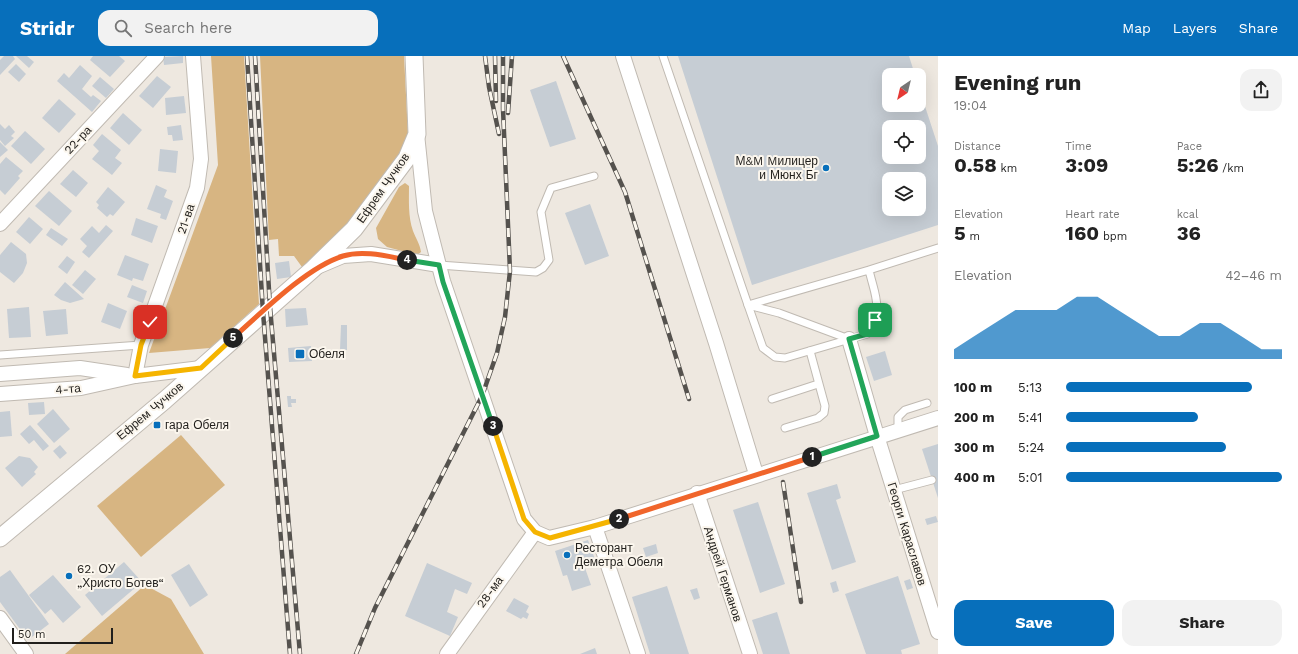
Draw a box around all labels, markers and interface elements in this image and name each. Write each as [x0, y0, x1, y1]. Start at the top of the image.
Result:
search box [98, 10, 378, 46]
text: Stridr [20, 17, 74, 40]
icon: search [112, 17, 134, 39]
text: Search here [144, 19, 232, 37]
text: Map [1122, 20, 1151, 36]
text: Layers [1173, 20, 1217, 36]
text: Share [1239, 20, 1278, 36]
north arrow [882, 68, 926, 112]
map controls [882, 68, 926, 216]
button: share [1240, 69, 1282, 111]
text: Evening run [954, 70, 1082, 95]
text: 19:04 [954, 98, 987, 113]
button: locate [882, 120, 926, 164]
street label: 22-ра [62, 123, 95, 157]
text: Distance [954, 140, 1001, 153]
text: Time [1065, 140, 1092, 153]
text: Pace [1177, 140, 1202, 153]
street label: Ефрем Чучков [354, 150, 412, 226]
text: 0.58 [954, 153, 997, 177]
text: 3:09 [1065, 153, 1108, 177]
text: 5:26 [1177, 153, 1219, 177]
place label: М&M Mилицер и Мюнх Бг [735, 154, 819, 182]
text: km [997, 162, 1017, 175]
text: /km [1219, 162, 1244, 175]
marker: М&M Mилицер и Мюнх Бг [821, 163, 831, 173]
button: layers [882, 172, 926, 216]
street label: 21-ва [174, 202, 198, 236]
text: Elevation [954, 208, 1003, 221]
text: Heart rate [1065, 208, 1120, 221]
text: kcal [1177, 208, 1198, 221]
text: 5 [954, 221, 966, 245]
text: 160 [1065, 221, 1099, 245]
text: 36 [1177, 221, 1201, 245]
text: m [966, 230, 980, 243]
text: bpm [1099, 230, 1127, 243]
pin: 4 [397, 250, 417, 270]
text: 4 [403, 253, 411, 266]
text: Elevation [954, 268, 1012, 283]
text: 42–46 m [1225, 268, 1282, 283]
pin [858, 303, 892, 337]
pin [133, 305, 167, 339]
icon: arrive [864, 309, 886, 331]
icon: check [139, 311, 161, 333]
pin: 5 [223, 328, 243, 348]
text: 5 [230, 331, 236, 344]
place label: Обеля [309, 347, 345, 361]
marker: Обеля [294, 348, 306, 360]
street label: Ефрем Чучков [114, 379, 186, 443]
text: 100 m [954, 380, 992, 395]
text: 5:13 [1018, 380, 1042, 395]
street label: 4-та [55, 381, 82, 397]
text: 200 m [954, 410, 994, 425]
text: 5:41 [1018, 410, 1042, 425]
pin: 3 [483, 416, 503, 436]
place label: гара Обеля [165, 418, 229, 432]
text: 3 [490, 419, 496, 432]
marker: гара Обеля [152, 420, 162, 430]
text: 300 m [954, 440, 994, 455]
text: 5:24 [1018, 440, 1045, 455]
pin: 1 [802, 447, 822, 467]
text: 1 [810, 450, 814, 463]
text: 400 m [954, 470, 995, 485]
text: 5:01 [1018, 470, 1043, 485]
street label: Георги Караславов [885, 481, 929, 587]
pin: 2 [609, 509, 629, 529]
text: 2 [616, 512, 622, 525]
street label: Андрей Германов [701, 525, 745, 623]
place label: Ресторант Деметра Обеля [575, 541, 663, 569]
marker: Ресторант Деметра Обеля [562, 550, 572, 560]
place label: 62. ОУ „Христо Ботев“ [77, 562, 164, 590]
marker: 62. ОУ „Христо Ботев“ [64, 571, 74, 581]
street label: 28-ма [474, 573, 506, 610]
button: Save [954, 600, 1114, 646]
button: Share [1122, 600, 1282, 646]
scale bar [12, 626, 113, 645]
text: 50 m [18, 628, 45, 641]

